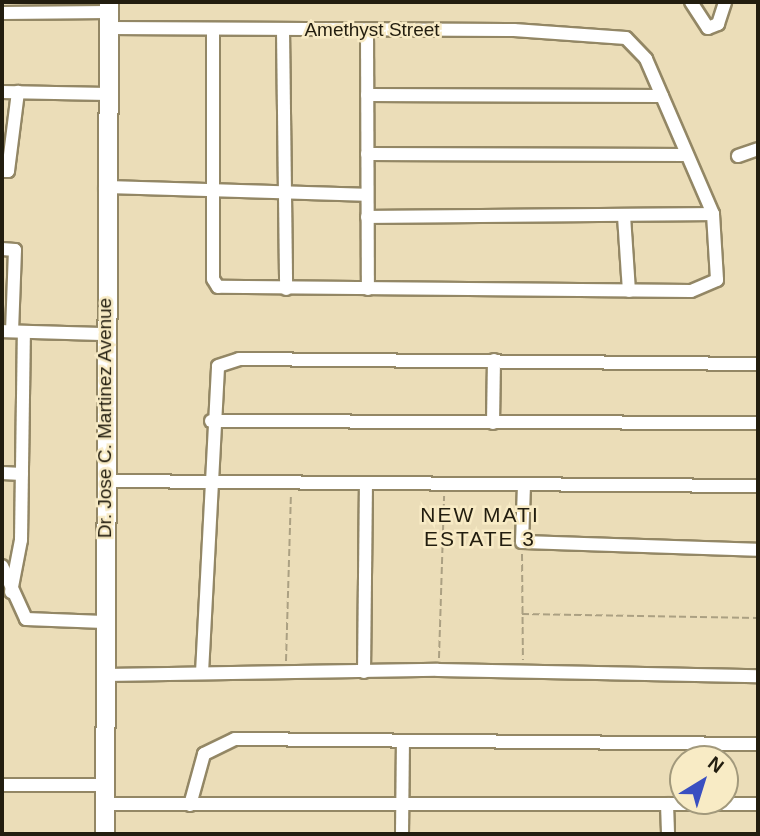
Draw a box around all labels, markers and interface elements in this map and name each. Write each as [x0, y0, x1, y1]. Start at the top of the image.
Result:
street label: Amethyst Street [304, 19, 440, 41]
street label: Dr. Jose C. Martinez Avenue [94, 297, 116, 539]
district label: NEW MATI ESTATE 3 [421, 502, 539, 552]
north arrow [669, 745, 739, 815]
text: N [704, 752, 728, 777]

